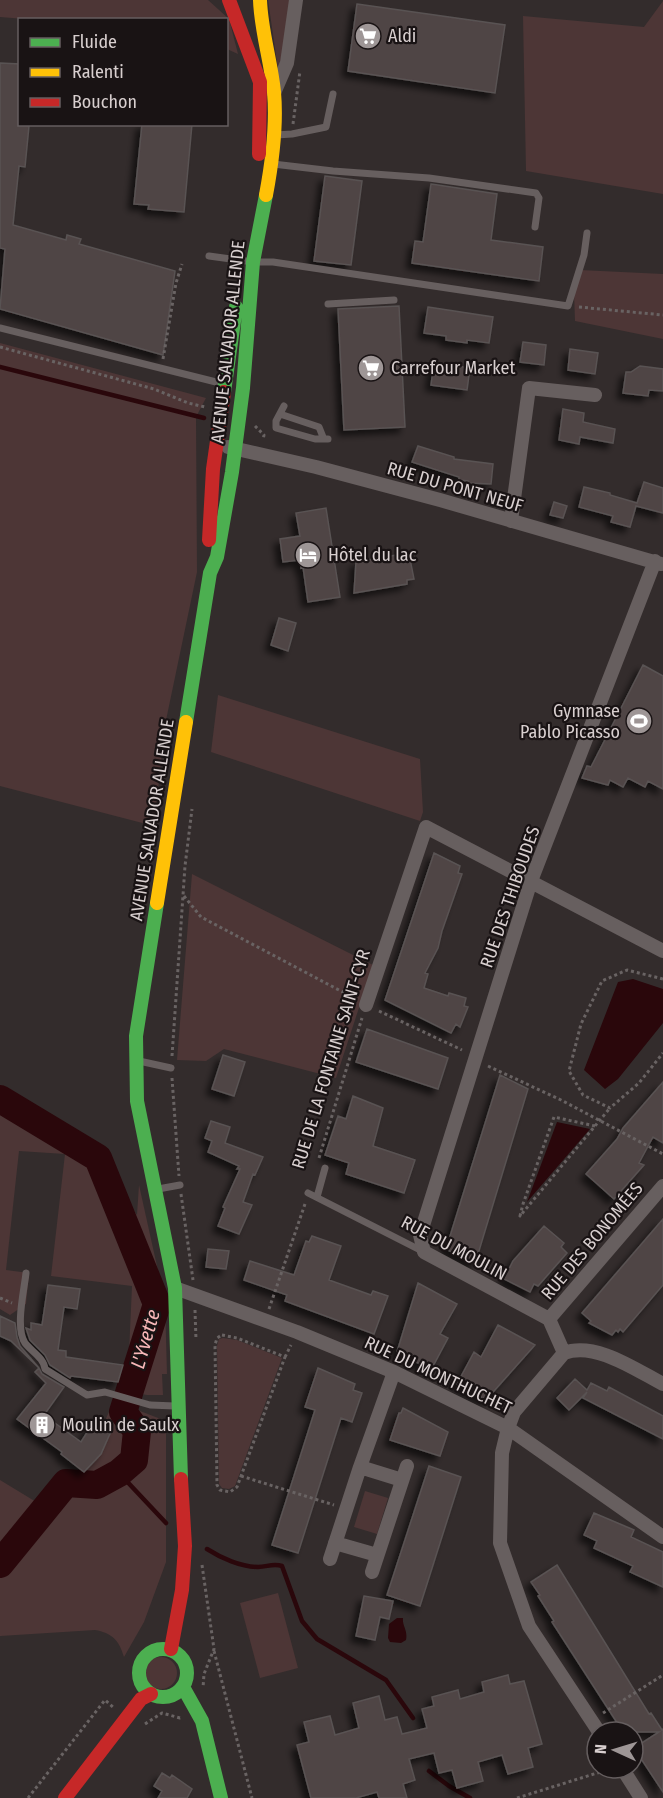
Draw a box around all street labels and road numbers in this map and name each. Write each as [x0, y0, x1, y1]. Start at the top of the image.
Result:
street label: AVENUE SALVADOR ALLENDE [206, 239, 250, 445]
street label: RUE DU PONT NEUF [385, 457, 526, 517]
street label: AVENUE SALVADOR ALLENDE [125, 718, 179, 922]
street label: RUE DES THIBOUDES [475, 823, 545, 971]
street label: RUE DE LA FONTAINE SAINT-CYR [287, 946, 375, 1171]
street label: RUE DES BONOMÉES [536, 1177, 648, 1304]
street label: RUE DU MOULIN [397, 1211, 511, 1285]
street label: RUE DU MONTHUCHET [361, 1331, 516, 1419]

